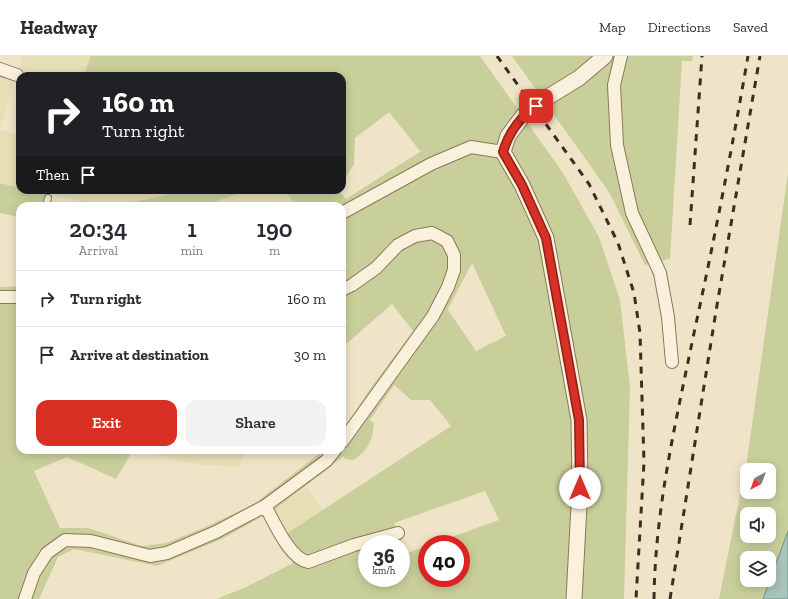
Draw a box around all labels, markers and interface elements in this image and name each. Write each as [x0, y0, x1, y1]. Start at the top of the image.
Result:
text: Headway [20, 16, 97, 39]
text: Map [599, 19, 626, 36]
text: Directions [648, 19, 711, 36]
text: Saved [733, 19, 768, 36]
text: 160 m [102, 86, 174, 119]
icon: right [36, 88, 88, 140]
pin [519, 89, 553, 123]
icon: arrive [525, 95, 547, 117]
text: Turn right [102, 120, 184, 142]
icon: arrive [77, 164, 99, 186]
text: Then [36, 166, 69, 184]
text: 20:34 [69, 214, 127, 243]
text: 1 [187, 214, 197, 243]
text: 190 [256, 214, 293, 243]
text: Arrival [79, 243, 118, 258]
text: min [181, 243, 203, 258]
text: m [269, 243, 280, 258]
icon: right [36, 288, 58, 310]
text: Turn right [70, 290, 141, 308]
text: 160 m [287, 290, 326, 308]
icon: arrive [36, 344, 58, 366]
text: Arrive at destination [70, 346, 209, 364]
text: 30 m [294, 346, 326, 364]
button: Exit [36, 400, 177, 446]
button: Share [185, 400, 326, 446]
north arrow [740, 463, 776, 499]
map controls [740, 463, 776, 587]
position arrow [559, 467, 601, 509]
button: sound [740, 507, 776, 543]
speed limit sign: 40 [418, 535, 470, 587]
text: 36 [373, 544, 395, 568]
button: layers [740, 551, 776, 587]
text: km/h [373, 565, 395, 577]

